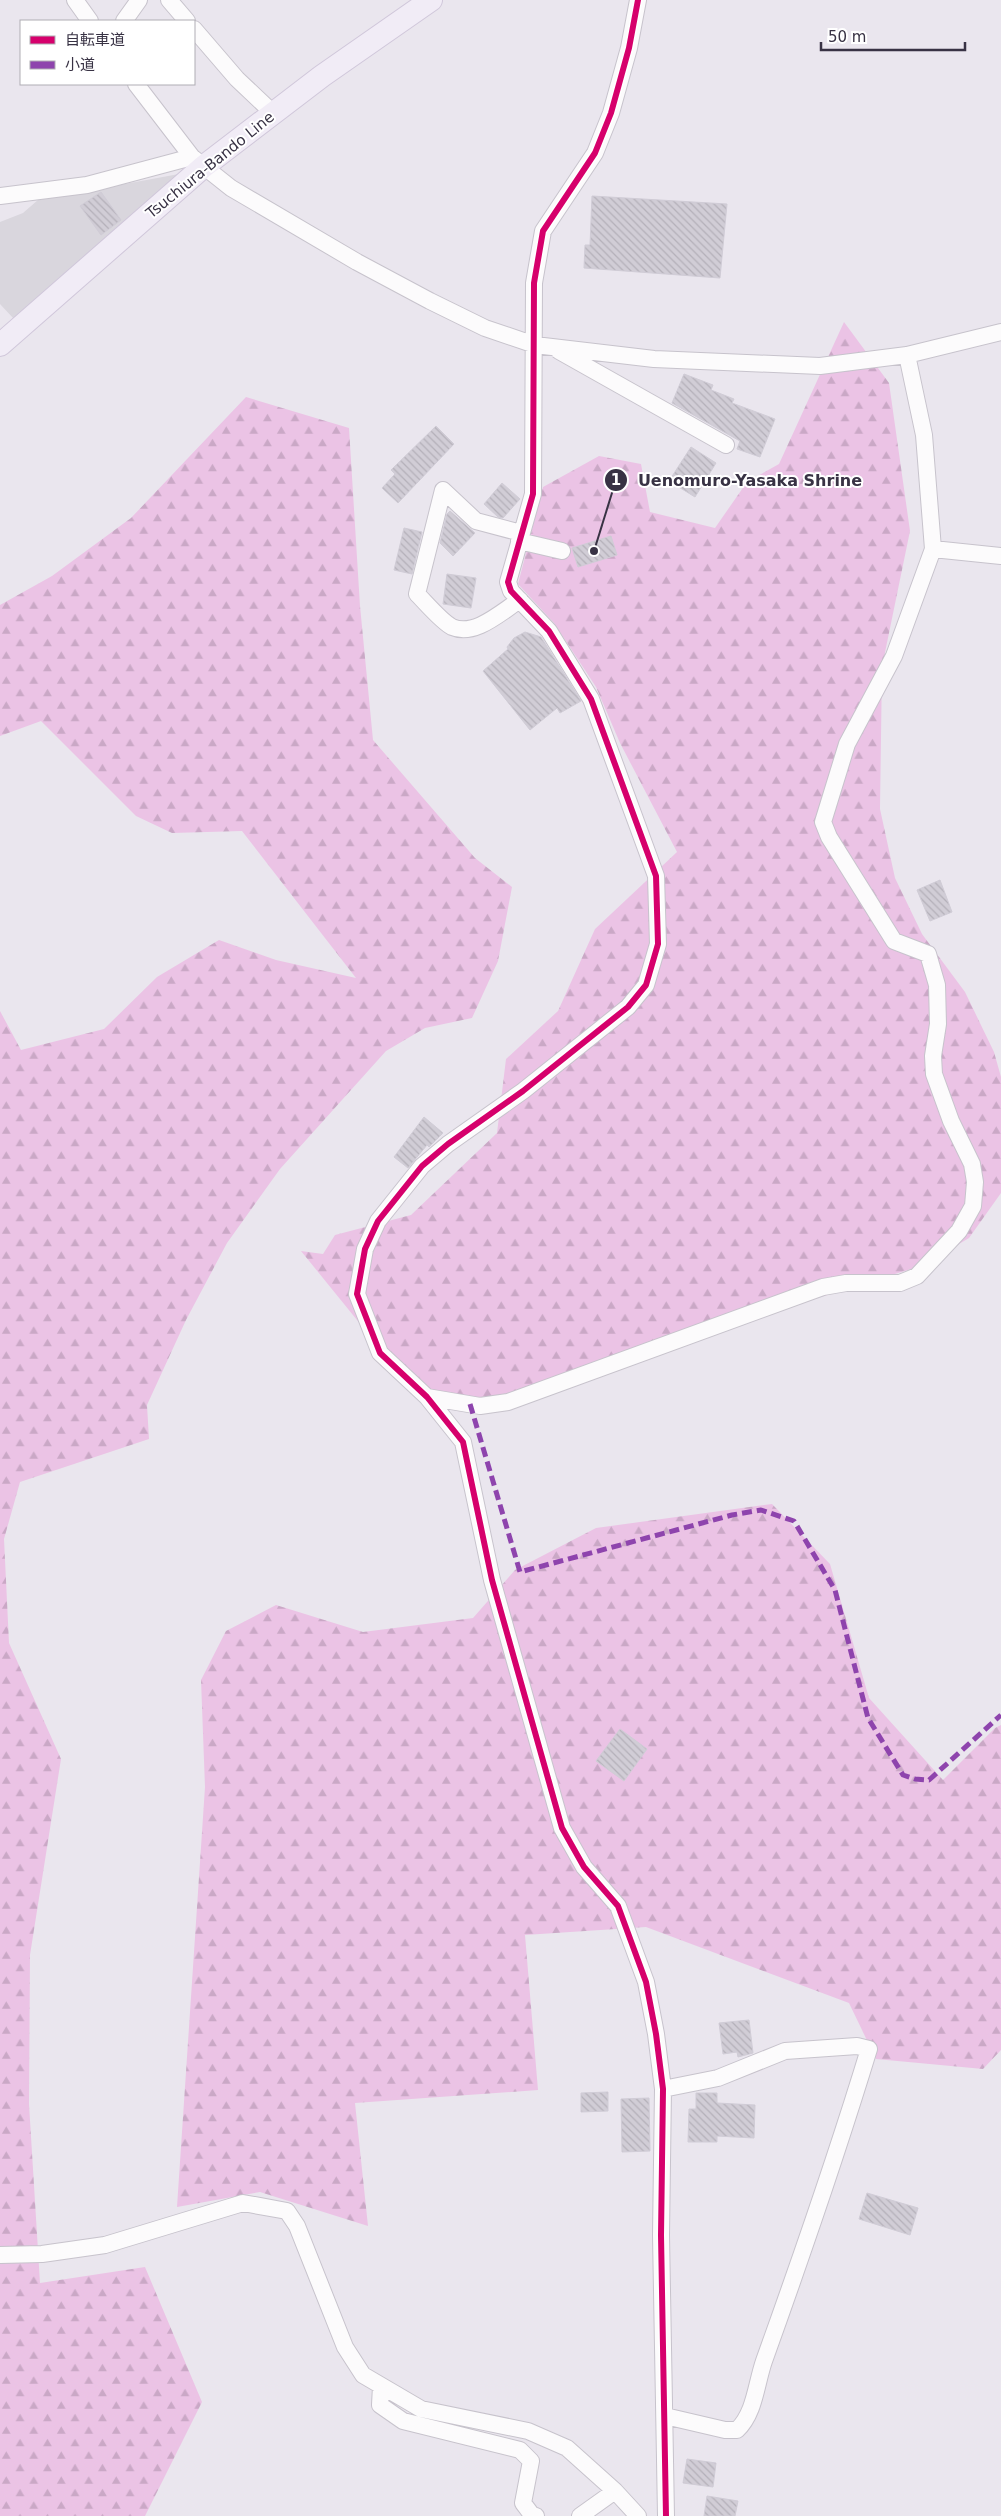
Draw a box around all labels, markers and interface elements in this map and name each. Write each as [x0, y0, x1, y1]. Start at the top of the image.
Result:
legend [20, 20, 195, 85]
scale bar [821, 20, 965, 52]
text: 50 m [828, 28, 866, 46]
text: 自転車道 [65, 31, 125, 49]
text: 小道 [65, 56, 95, 74]
street label: Tsuchiura-Bando Line [142, 108, 278, 223]
callout: Uenomuro-Yasaka Shrine [603, 465, 872, 496]
text: 1 [611, 471, 621, 489]
text: Uenomuro-Yasaka Shrine [638, 471, 862, 490]

